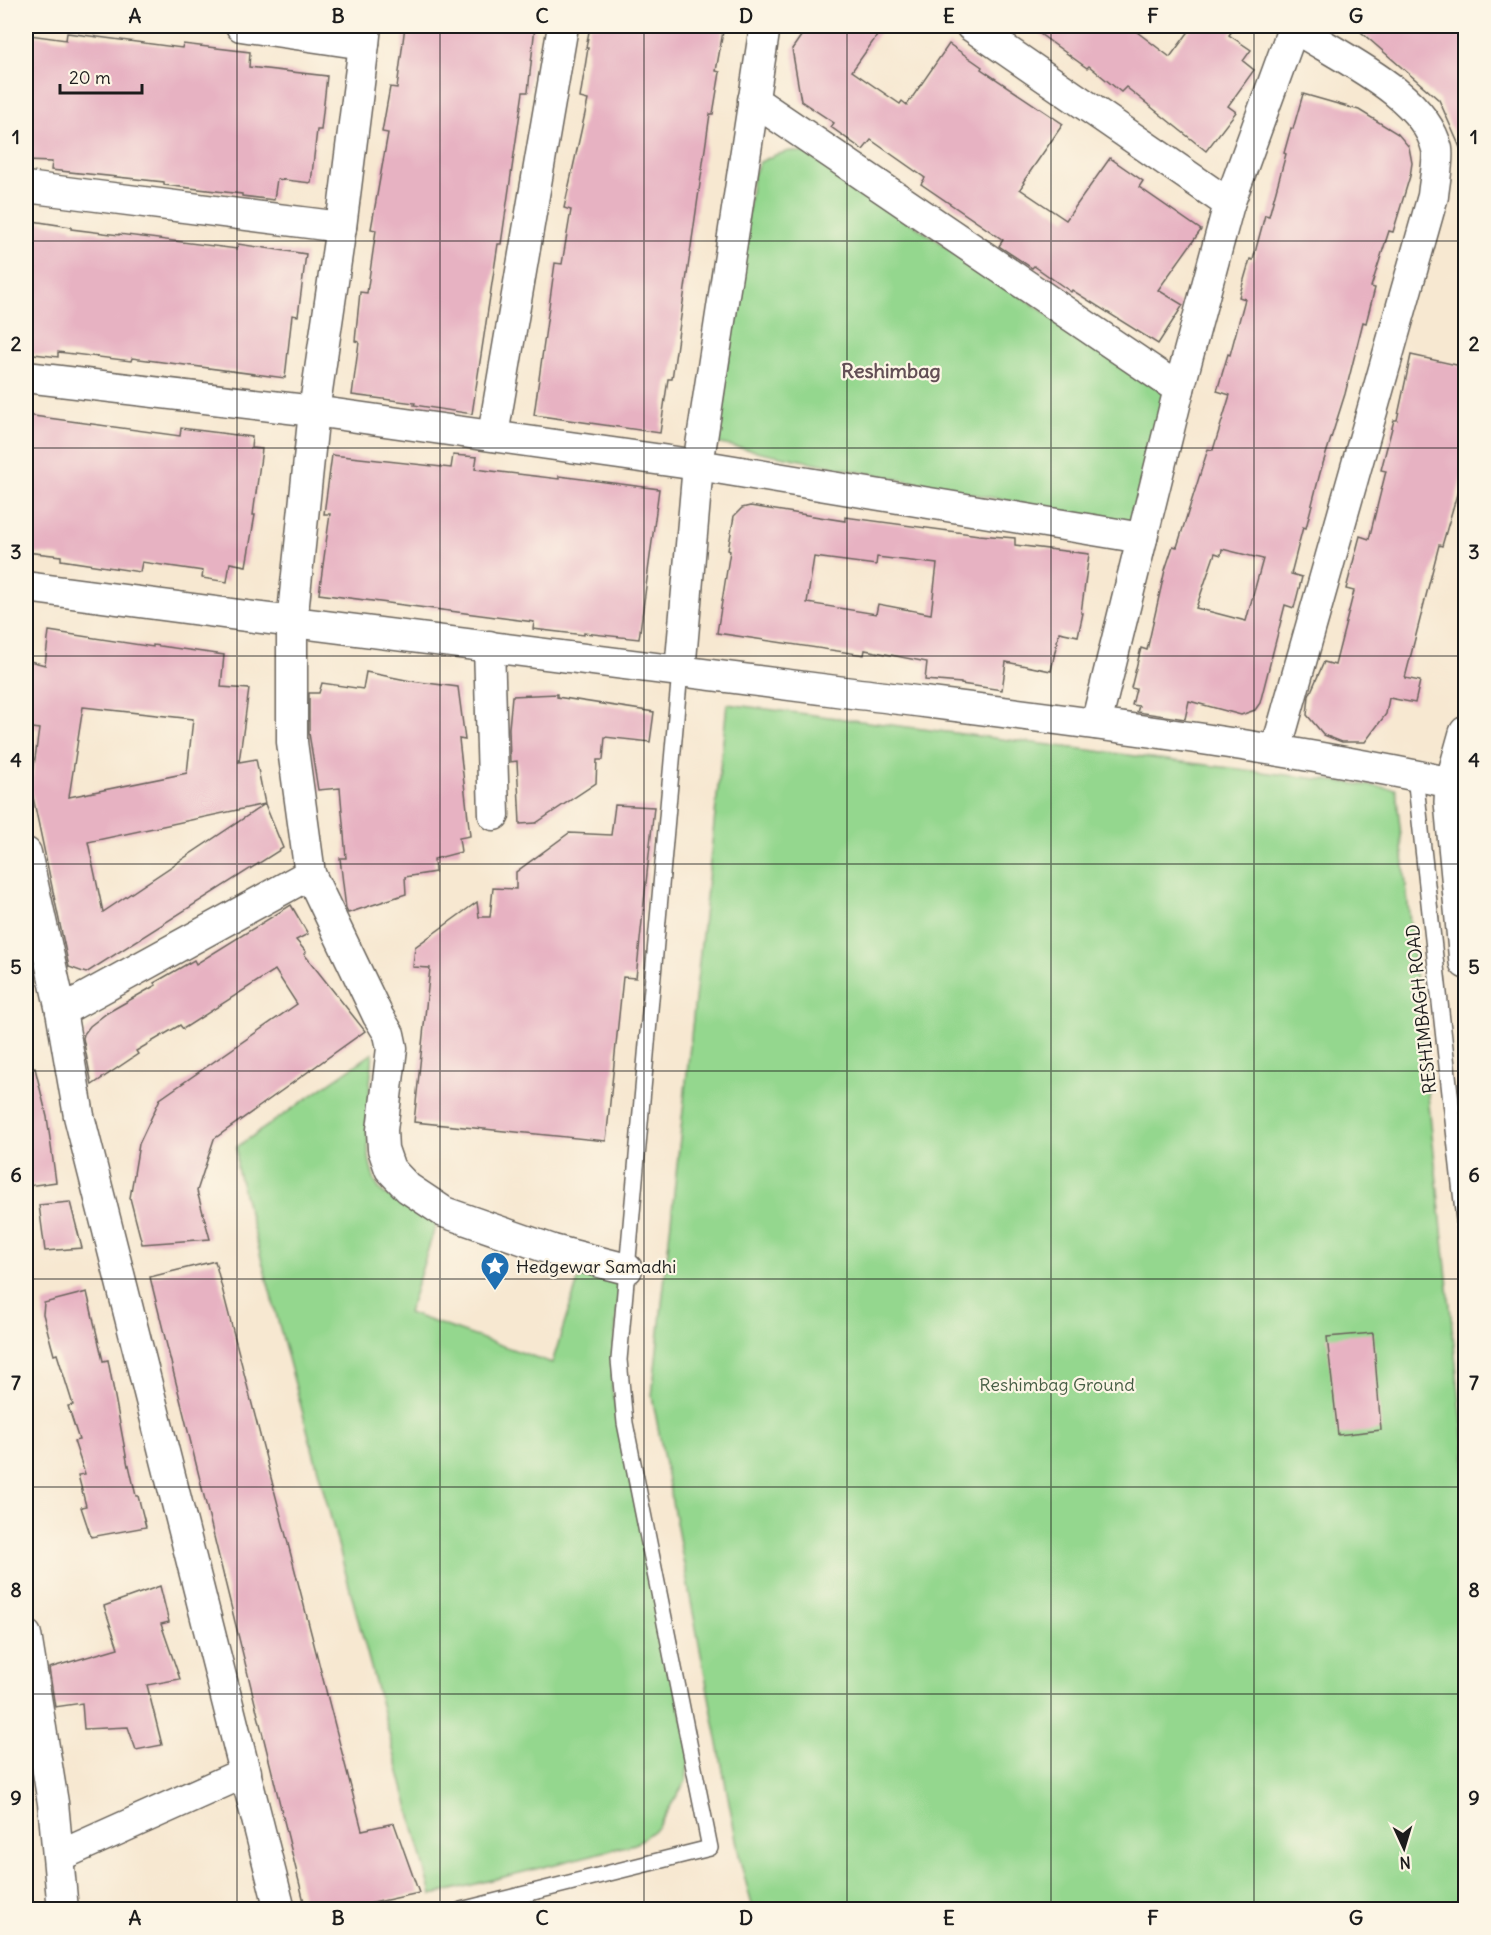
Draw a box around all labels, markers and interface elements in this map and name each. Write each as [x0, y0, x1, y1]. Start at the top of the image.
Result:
text: A [129, 3, 142, 28]
text: B [331, 3, 345, 28]
text: C [535, 3, 549, 28]
text: D [739, 3, 753, 28]
text: E [943, 3, 955, 28]
text: F [1147, 3, 1159, 28]
text: G [1349, 3, 1363, 28]
scale bar [60, 57, 142, 95]
text: 20 m [69, 66, 111, 89]
text: 1 [12, 124, 20, 149]
text: 1 [1470, 124, 1478, 149]
text: 2 [11, 331, 22, 356]
text: 2 [1469, 331, 1480, 356]
district label: Reshimbag [841, 358, 941, 383]
text: 3 [10, 539, 22, 564]
text: 3 [1468, 539, 1480, 564]
text: 4 [10, 747, 22, 772]
text: 4 [1468, 747, 1480, 772]
street label: RESHIMBAGH ROAD [1401, 923, 1441, 1095]
text: 5 [10, 954, 22, 979]
text: 5 [1468, 954, 1480, 979]
text: 6 [10, 1162, 22, 1187]
text: 6 [1468, 1162, 1480, 1187]
place icon: Hedgewar Samadhi [479, 1250, 511, 1292]
place label: Hedgewar Samadhi [516, 1255, 676, 1278]
text: 7 [11, 1370, 21, 1395]
text: 7 [1469, 1370, 1479, 1395]
park label: Reshimbag Ground [979, 1373, 1135, 1396]
text: 8 [10, 1577, 22, 1602]
text: 8 [1468, 1577, 1480, 1602]
text: 9 [10, 1785, 22, 1810]
text: 9 [1468, 1785, 1480, 1810]
north arrow [1374, 1818, 1434, 1878]
text: N [1399, 1853, 1411, 1873]
text: A [129, 1905, 142, 1930]
text: B [331, 1905, 345, 1930]
text: C [535, 1905, 549, 1930]
text: D [739, 1905, 753, 1930]
text: E [943, 1905, 955, 1930]
text: F [1147, 1905, 1159, 1930]
text: G [1349, 1905, 1363, 1930]

